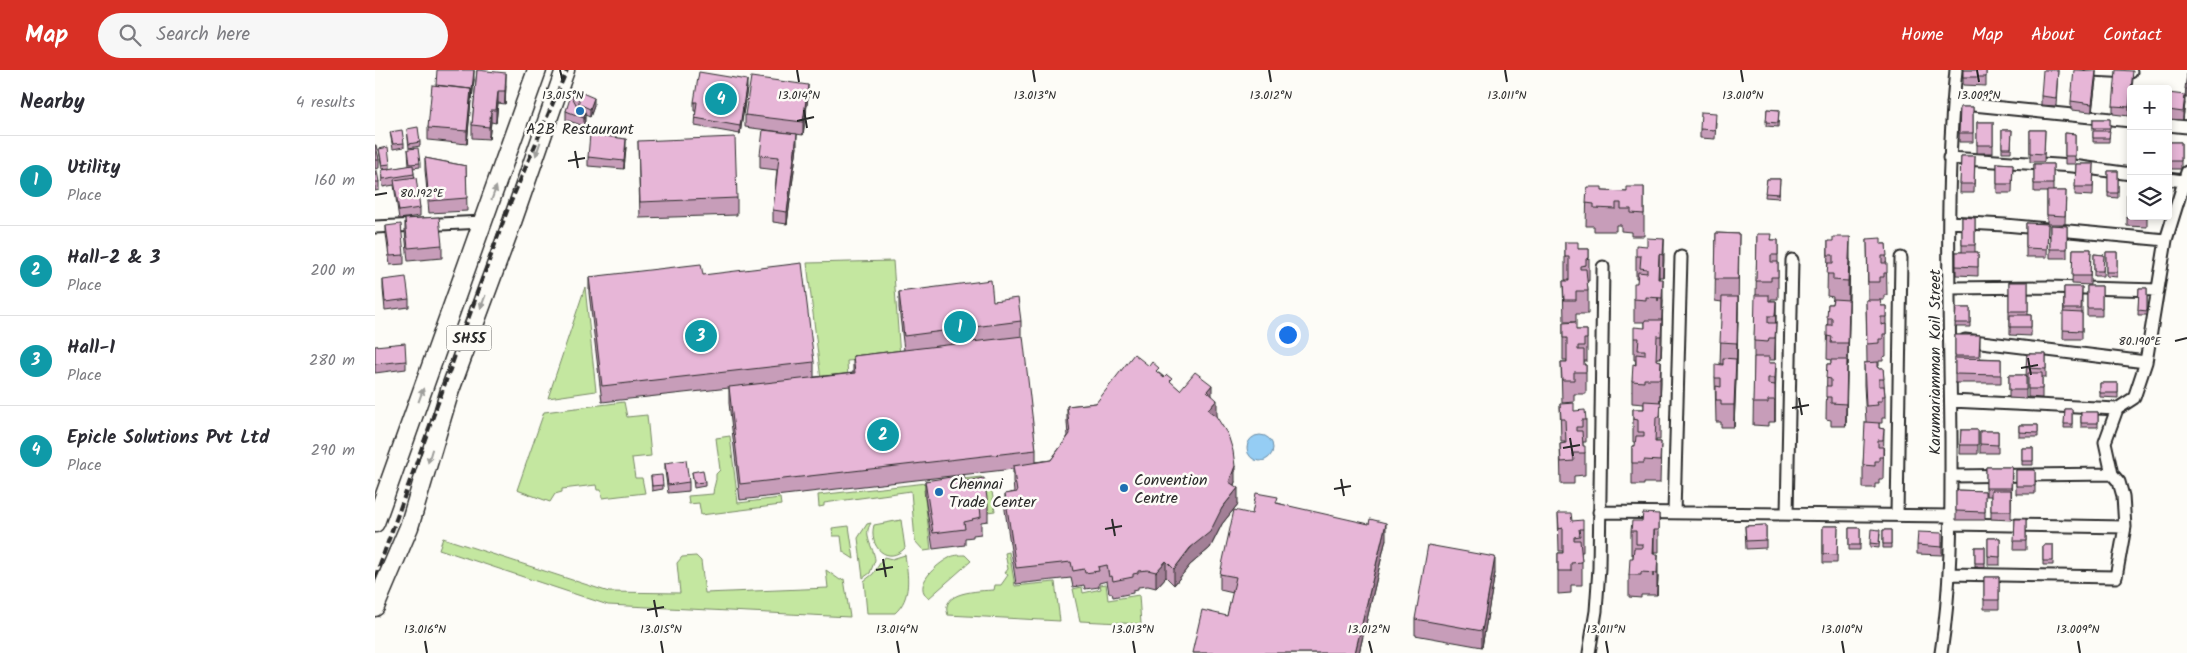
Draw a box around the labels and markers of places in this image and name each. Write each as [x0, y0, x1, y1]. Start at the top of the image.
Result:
pin: 4 [705, 80, 737, 118]
marker: A2B Restaurant [574, 105, 586, 117]
place label: A2B Restaurant [526, 117, 635, 142]
pin: 1 [944, 308, 976, 346]
pin: 3 [685, 317, 717, 355]
pin: 2 [867, 416, 899, 454]
place label: Convention Centre [1134, 468, 1208, 511]
place label: Chennai Trade Center [949, 472, 1038, 515]
marker: Convention Centre [1118, 482, 1130, 494]
marker: Chennai Trade Center [933, 486, 945, 498]

